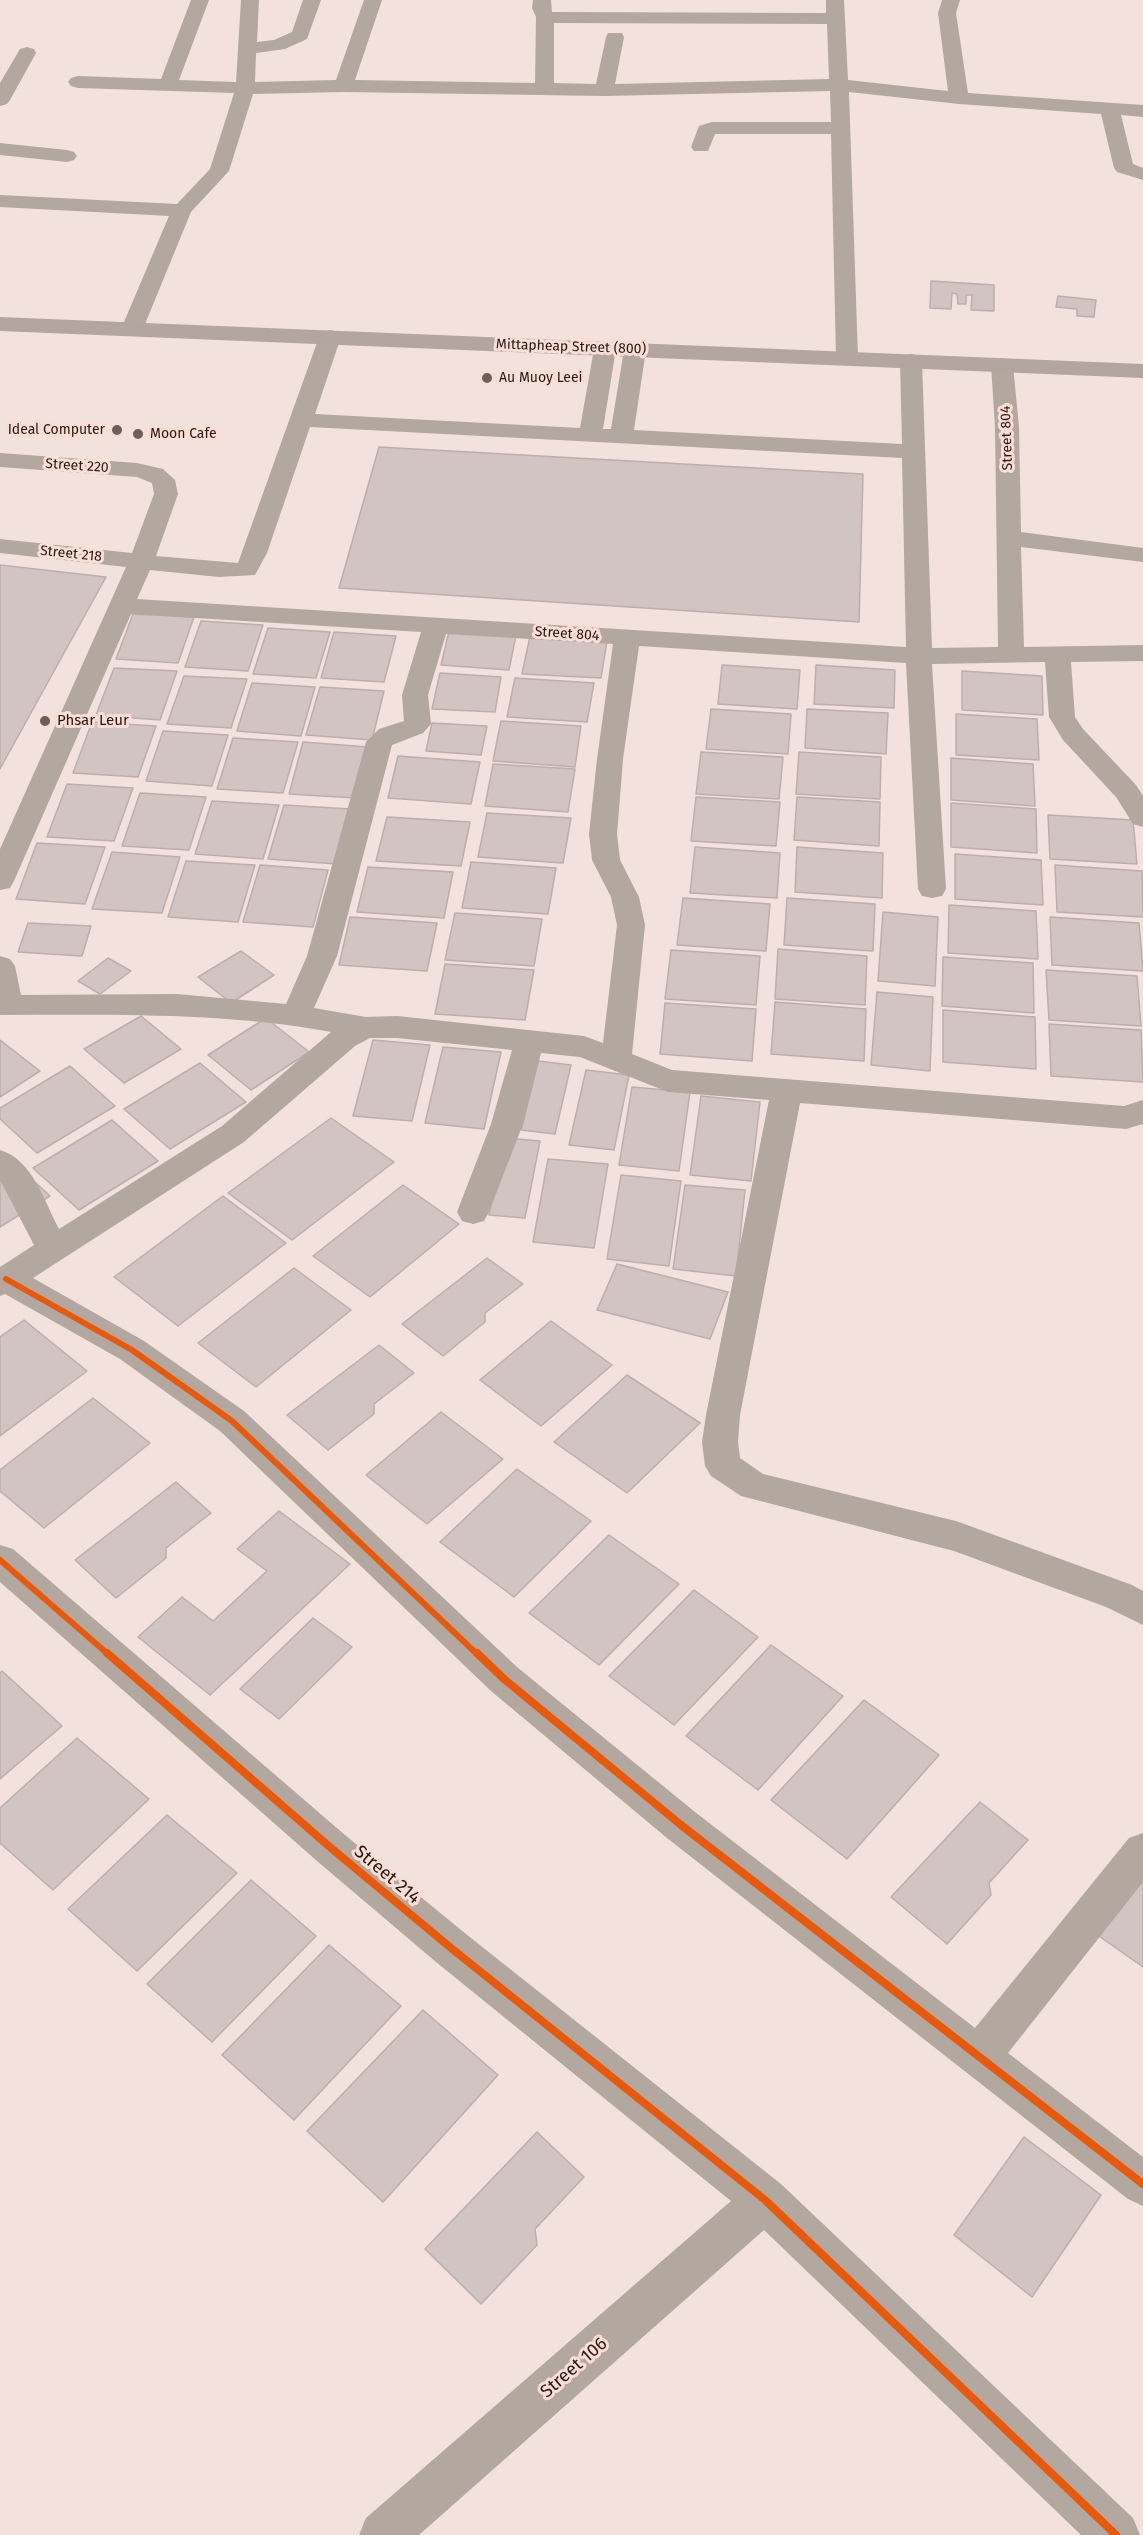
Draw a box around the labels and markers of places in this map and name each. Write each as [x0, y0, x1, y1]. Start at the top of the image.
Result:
place label: Au Muoy Leei [499, 370, 582, 386]
marker: Au Muoy Leei [480, 371, 494, 385]
place label: Ideal Computer [8, 422, 105, 438]
marker: Ideal Computer [110, 423, 124, 437]
place label: Moon Cafe [150, 426, 217, 442]
marker: Moon Cafe [131, 427, 145, 441]
place label: Phsar Leur [57, 712, 129, 730]
marker: Phsar Leur [38, 714, 52, 728]

